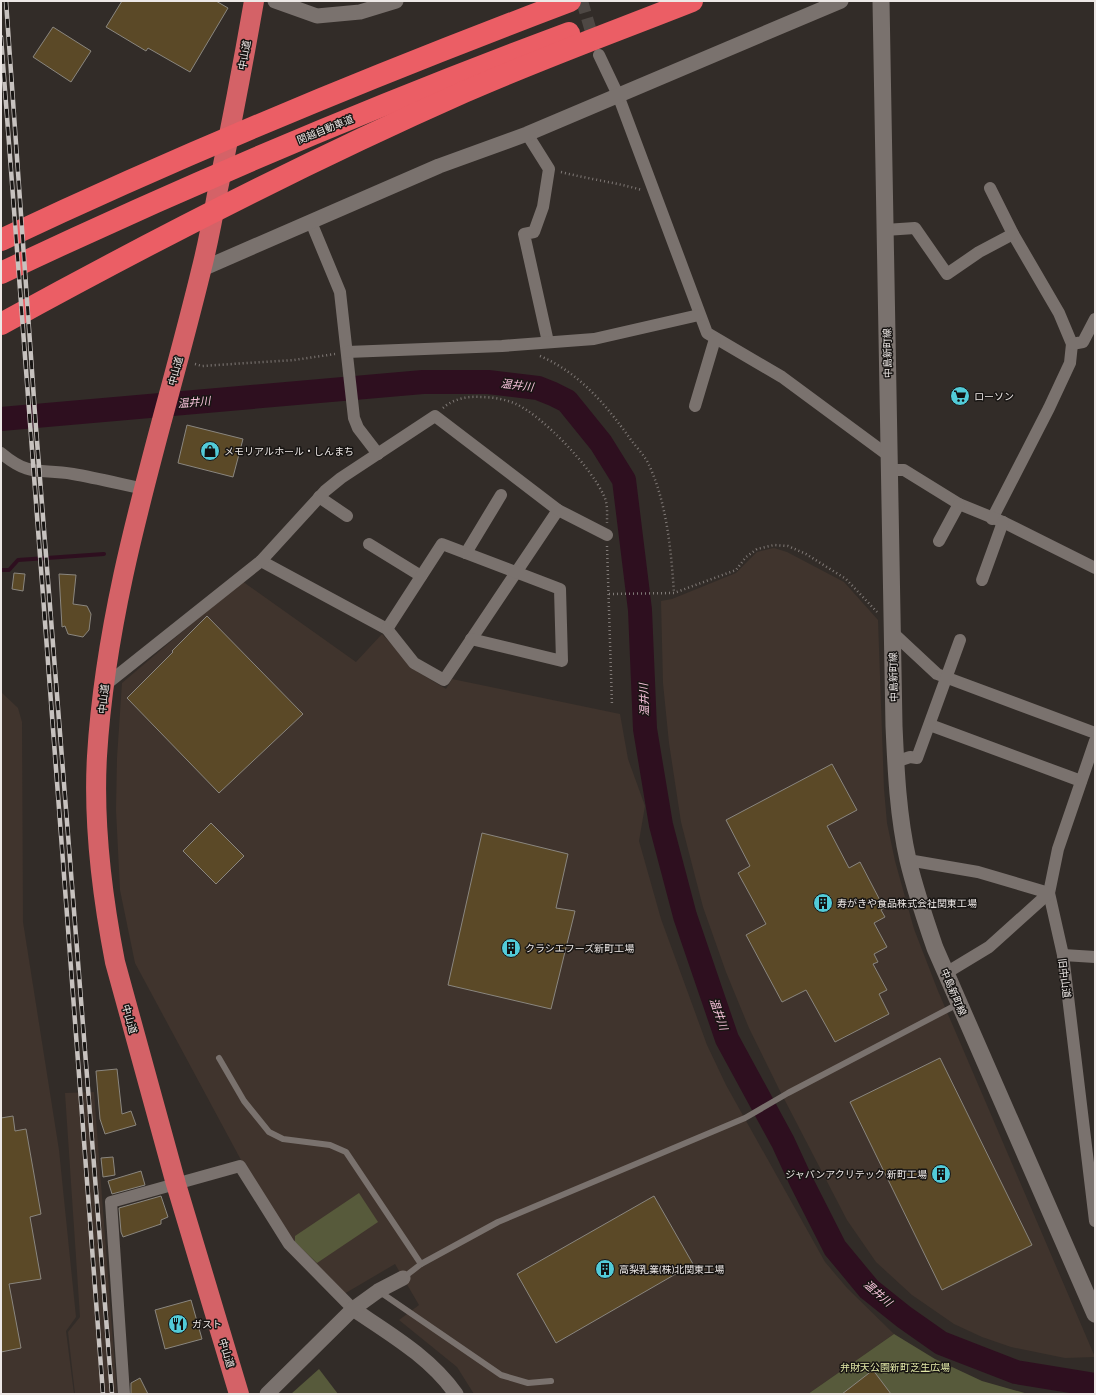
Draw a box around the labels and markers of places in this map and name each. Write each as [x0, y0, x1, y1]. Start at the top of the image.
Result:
supermarket icon: ローソン [949, 385, 971, 407]
place label: ローソン [974, 389, 1014, 404]
shop icon: メモリアルホール・しんまち [199, 440, 221, 462]
place label: メモリアルホール・しんまち [224, 444, 354, 459]
building icon: 寿がきや食品株式会社関東工場 [812, 892, 834, 914]
place label: 寿がきや食品株式会社関東工場 [837, 896, 977, 911]
building icon: クラシエフーズ新町工場 [500, 937, 522, 959]
place label: クラシエフーズ新町工場 [525, 941, 634, 956]
building icon: ジャパンアクリテック 新町工場 [930, 1163, 952, 1185]
place label: ジャパンアクリテック 新町工場 [785, 1167, 927, 1182]
building icon: 高梨乳業(株)北関東工場 [594, 1258, 616, 1280]
place label: 高梨乳業(株)北関東工場 [619, 1262, 724, 1277]
restaurant icon: ガスト [167, 1313, 189, 1335]
place label: ガスト [192, 1317, 222, 1332]

